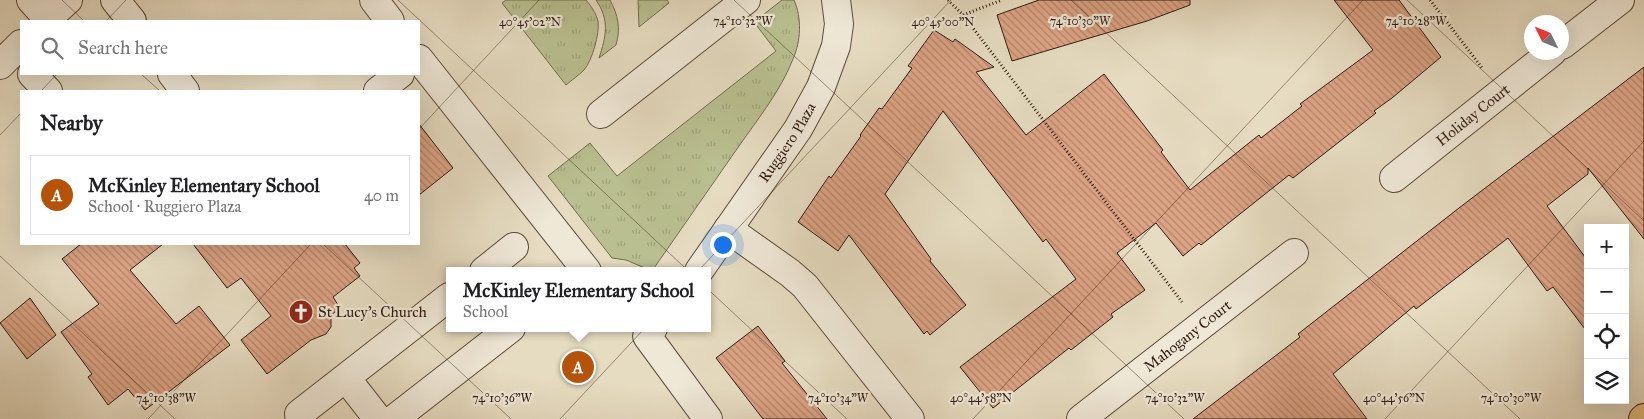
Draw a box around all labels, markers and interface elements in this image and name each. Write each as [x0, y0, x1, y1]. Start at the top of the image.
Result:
text: 74°10'32"W [713, 14, 773, 28]
text: 74°10'30"W [1050, 14, 1111, 28]
text: 74°10'28"W [1385, 14, 1447, 28]
text: 40°45'02"N [499, 15, 561, 29]
text: 40°45'00"N [912, 15, 975, 29]
north arrow [1524, 15, 1569, 60]
search box [20, 20, 420, 75]
icon: search [38, 34, 66, 62]
text: Search here [78, 36, 168, 59]
street label: Holiday Court [1432, 80, 1514, 150]
street label: Ruggiero Plaza [755, 99, 820, 186]
text: Nearby [40, 110, 103, 136]
text: McKinley Elementary School [88, 174, 320, 197]
text: A [52, 186, 62, 205]
text: 40 m [364, 186, 399, 205]
text: School · Ruggiero Plaza [88, 197, 241, 216]
map controls [1584, 224, 1629, 404]
button: + [1584, 224, 1629, 269]
your location [710, 232, 736, 258]
popup [446, 267, 711, 332]
button: − [1584, 269, 1629, 314]
text: McKinley Elementary School [463, 279, 694, 302]
street label: Mahogany Court [1140, 296, 1235, 376]
church icon: St Lucy's Church [288, 299, 314, 325]
text: School [463, 302, 508, 321]
place label: St Lucy's Church [318, 303, 428, 321]
button: locate [1584, 314, 1629, 359]
pin: A [562, 348, 594, 386]
button: layers [1584, 359, 1629, 404]
text: 74°10'38"W [136, 391, 197, 405]
text: 74°10'36"W [472, 391, 532, 405]
text: 74°10'34"W [808, 391, 869, 405]
text: 40°44'58"N [950, 391, 1012, 405]
text: 74°10'32"W [1145, 391, 1205, 405]
text: 40°44'56"N [1363, 391, 1425, 405]
text: 74°10'30"W [1481, 391, 1542, 405]

